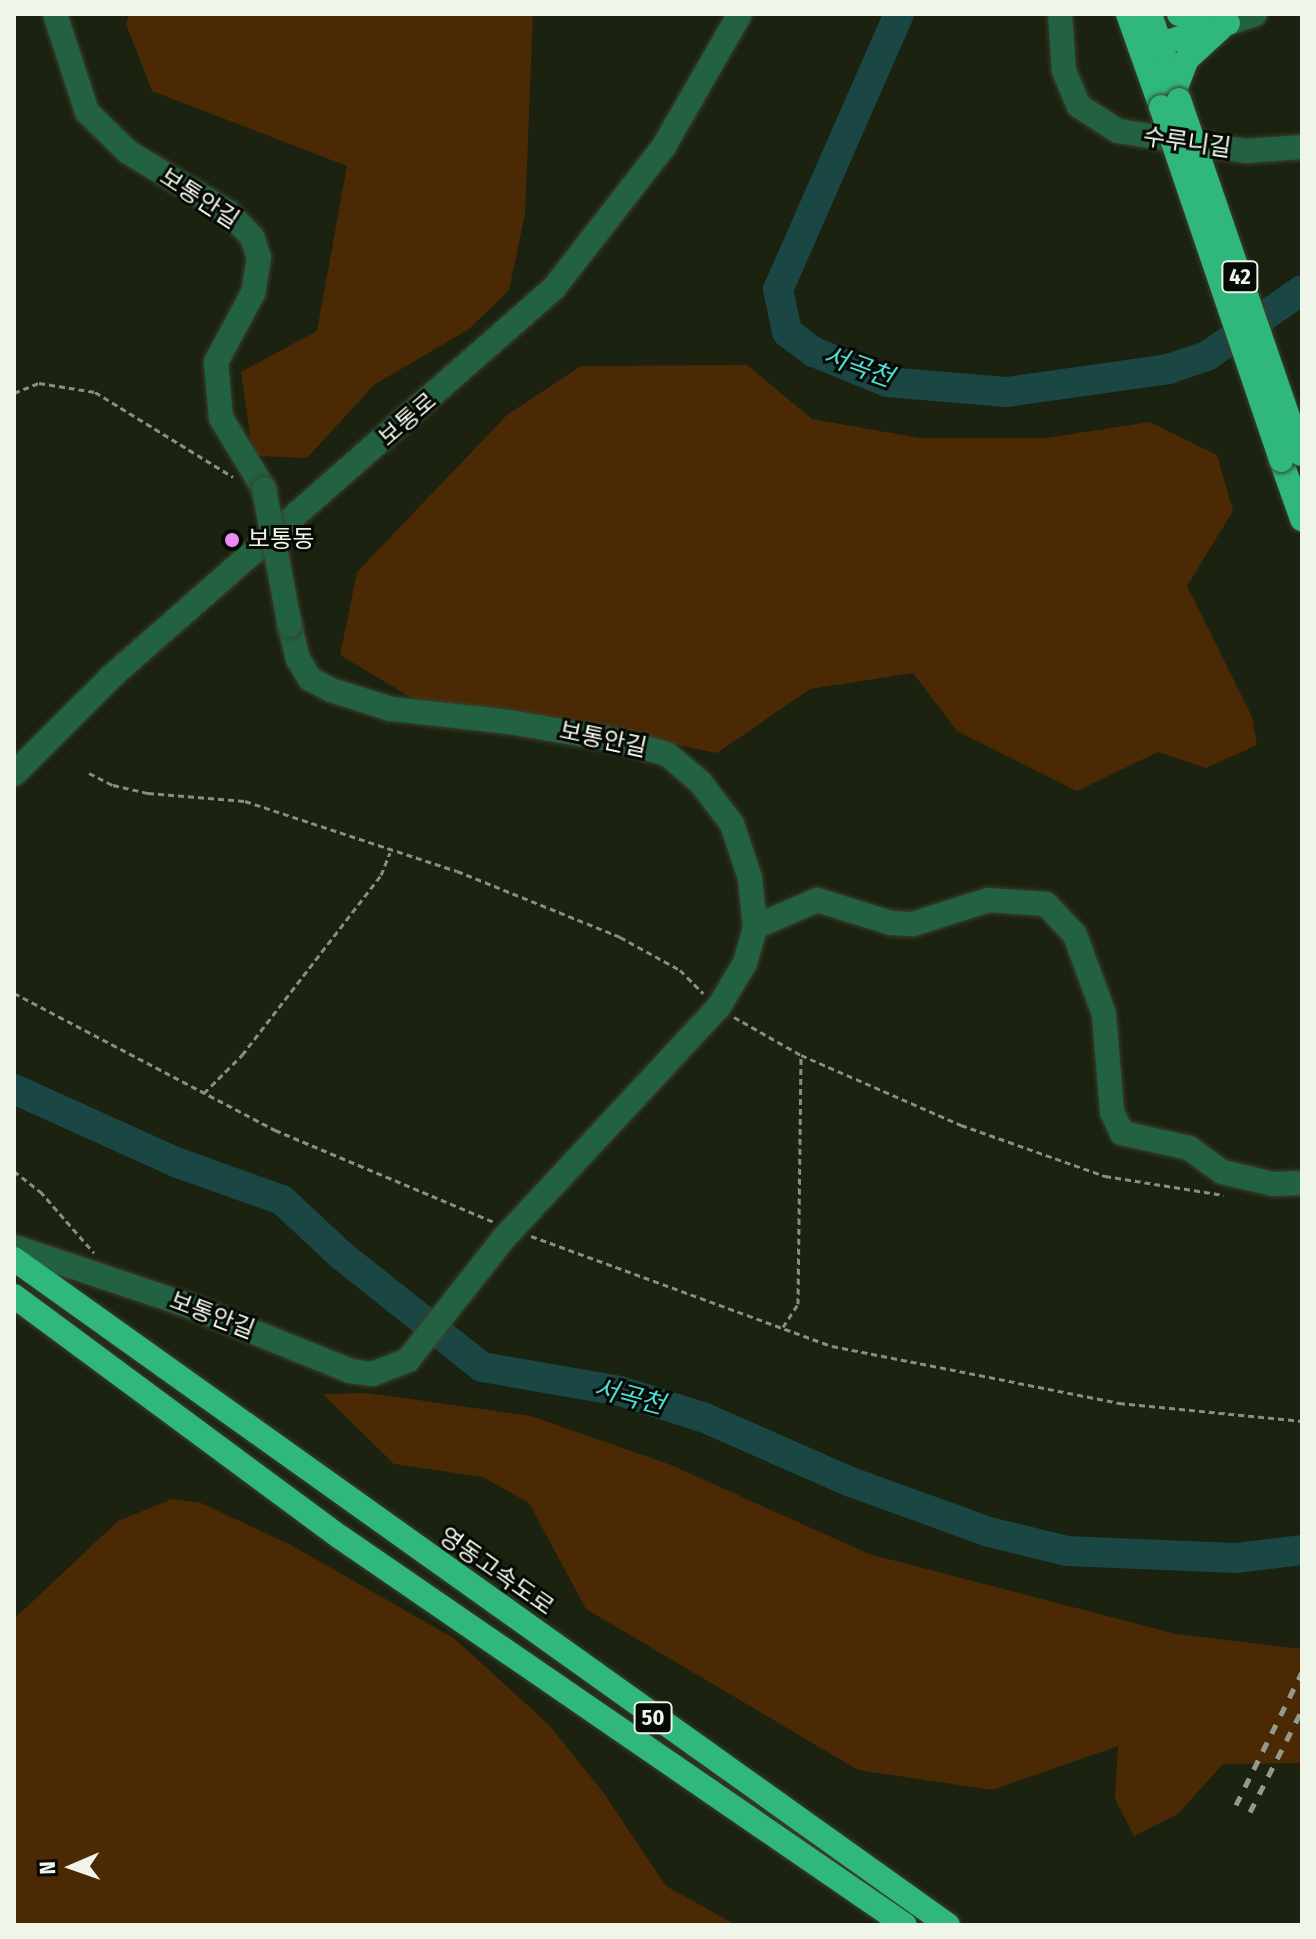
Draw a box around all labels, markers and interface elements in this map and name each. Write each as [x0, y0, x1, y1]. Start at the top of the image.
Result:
street label: 수루니길 [1141, 123, 1233, 163]
street label: 보통안길 [154, 163, 244, 235]
road number: 42 [1220, 259, 1260, 295]
water label: 서곡천 [819, 340, 897, 394]
street label: 보통로 [374, 387, 442, 453]
place label: 보통동 [248, 526, 314, 554]
marker: 보통동 [223, 531, 241, 549]
street label: 보통안길 [557, 717, 649, 763]
street label: 보통안길 [166, 1287, 258, 1345]
water label: 서곡천 [590, 1373, 668, 1421]
street label: 영동고속도로 [433, 1522, 559, 1622]
road number: 50 [633, 1700, 673, 1736]
north arrow [32, 1827, 112, 1907]
text: N [34, 1861, 61, 1875]

